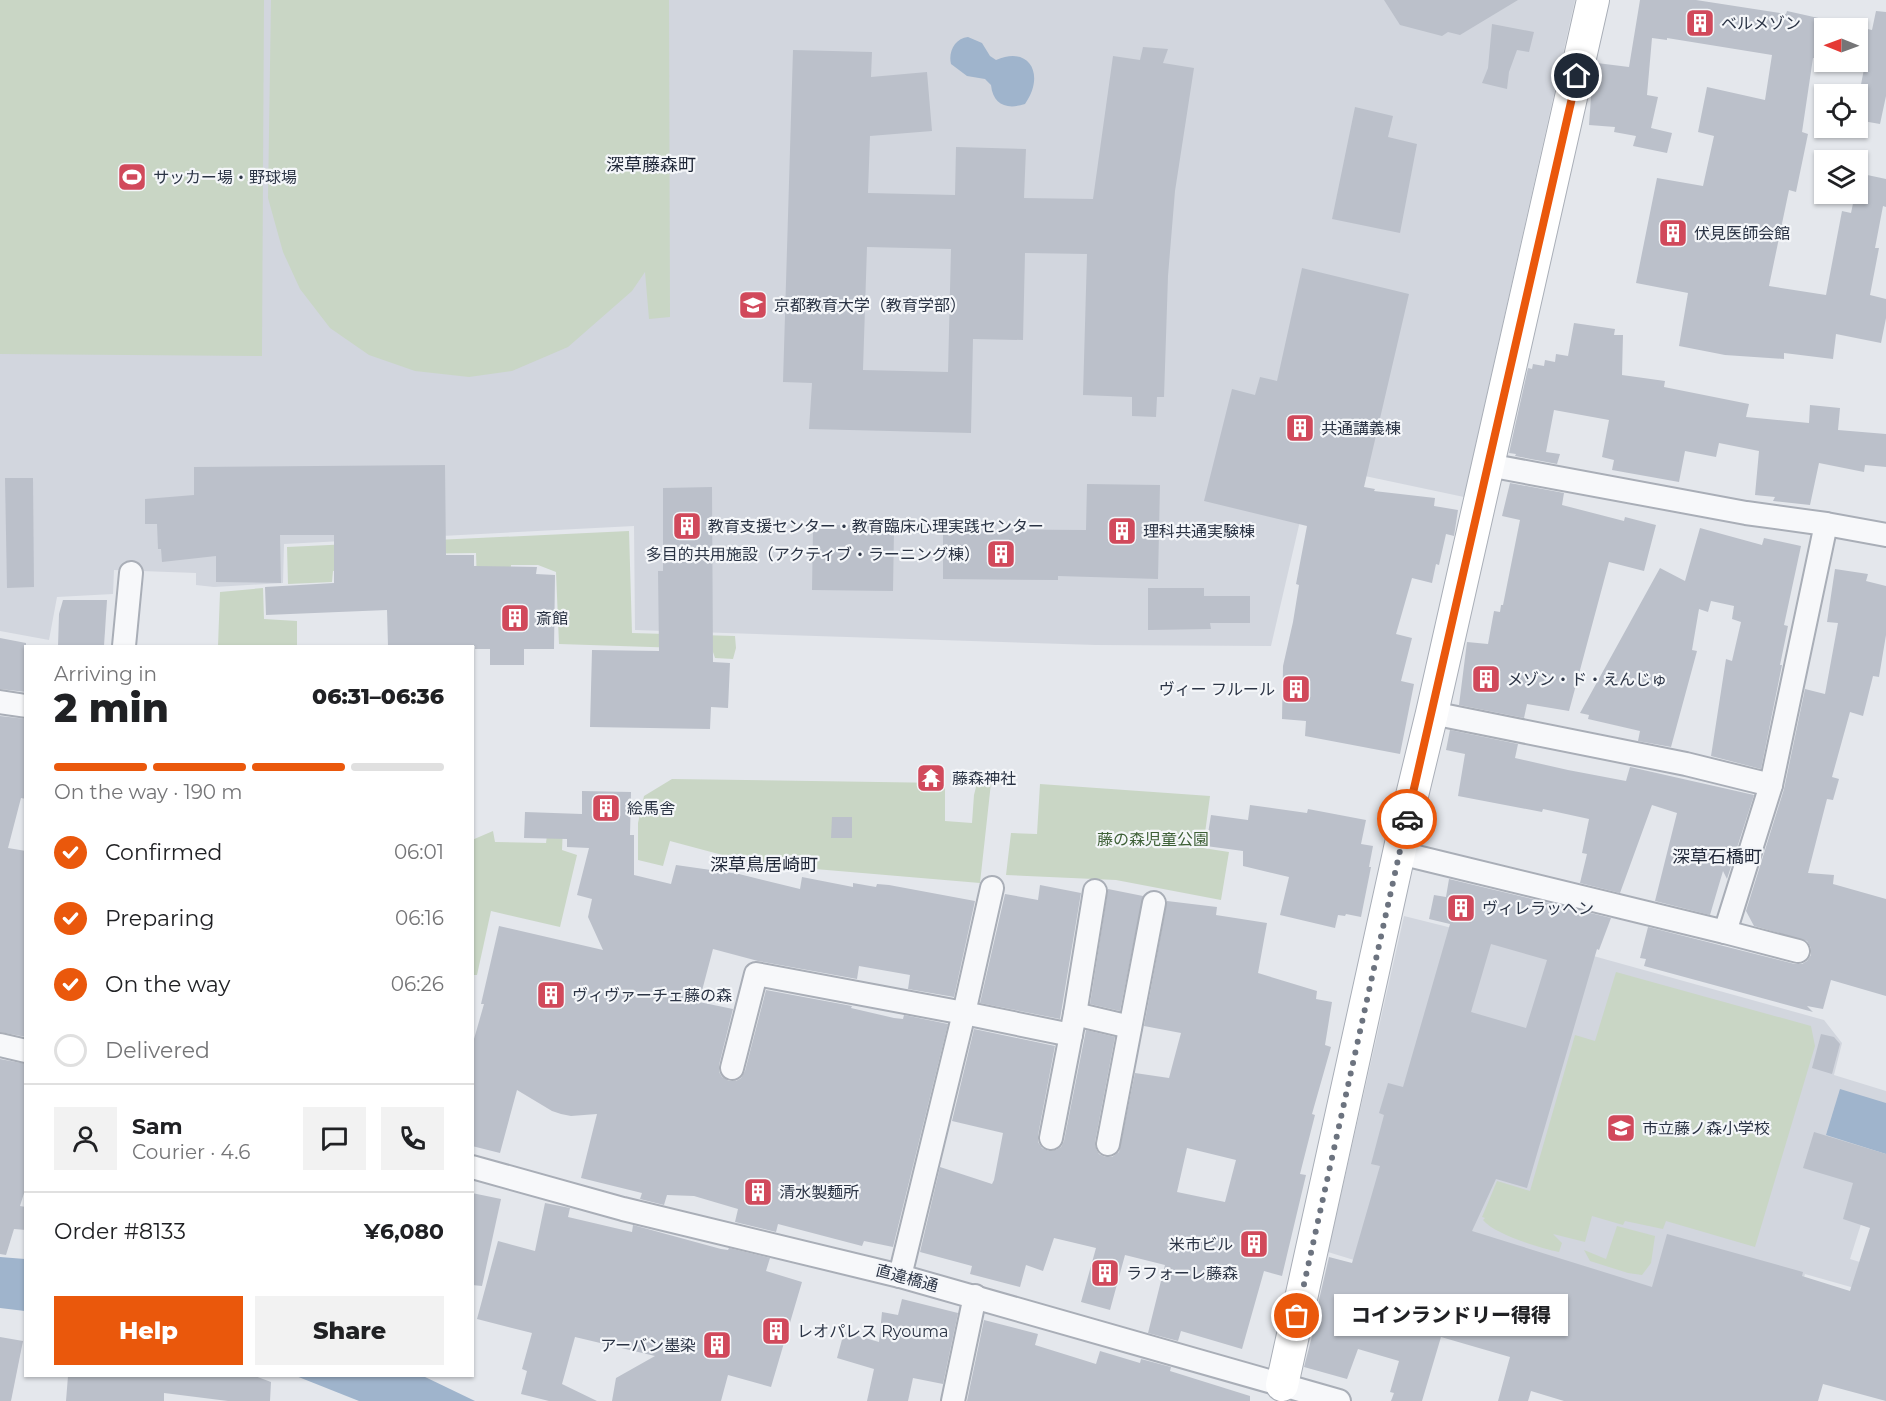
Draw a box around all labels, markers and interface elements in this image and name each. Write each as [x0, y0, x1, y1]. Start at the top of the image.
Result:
building icon: ベルメゾン [1684, 7, 1716, 39]
place label: ベルメゾン [1721, 14, 1801, 33]
north arrow [1814, 18, 1868, 72]
map controls [1814, 18, 1868, 204]
pin [1551, 50, 1602, 101]
icon: home [1560, 59, 1593, 92]
button: locate [1814, 84, 1868, 138]
button: layers [1814, 150, 1868, 204]
district label: 深草藤森町 [606, 154, 696, 176]
sports icon: サッカー場・野球場 [116, 161, 148, 193]
place label: サッカー場・野球場 [153, 168, 297, 187]
building icon: 伏見医師会館 [1657, 217, 1689, 249]
place label: 伏見医師会館 [1694, 224, 1790, 243]
school or university icon: 京都教育大学（教育学部） [737, 289, 769, 321]
place label: 京都教育大学（教育学部） [774, 296, 966, 315]
building icon: 共通講義棟 [1284, 412, 1316, 444]
place label: 共通講義棟 [1321, 419, 1401, 438]
building icon: 教育支援センター・教育臨床心理実践センター [671, 510, 703, 542]
building icon: 理科共通実験棟 [1106, 515, 1138, 547]
place label: 教育支援センター・教育臨床心理実践センター [708, 517, 1044, 536]
place label: 理科共通実験棟 [1143, 522, 1255, 541]
building icon: 多目的共用施設（アクティブ・ラーニング棟） [985, 538, 1017, 570]
place label: 多目的共用施設（アクティブ・ラーニング棟） [646, 545, 980, 564]
building icon: 斎館 [499, 602, 531, 634]
place label: 斎館 [536, 609, 568, 628]
text: Arriving in [54, 662, 157, 686]
building icon: メゾン・ド・えんじゅ [1470, 663, 1502, 695]
place label: メゾン・ド・えんじゅ [1507, 670, 1667, 689]
building icon: ヴィー フルール [1280, 673, 1312, 705]
place label: ヴィー フルール [1159, 680, 1275, 699]
text: 06:31–06:36 [312, 683, 444, 710]
text: 2 min [54, 684, 169, 732]
temple icon: 藤森神社 [915, 762, 947, 794]
place label: 藤森神社 [952, 769, 1016, 788]
text: On the way · 190 m [54, 780, 243, 804]
courier [1377, 789, 1437, 849]
building icon: 絵馬舎 [590, 792, 622, 824]
place label: 絵馬舎 [627, 799, 675, 818]
icon: car [1391, 803, 1424, 836]
park label: 藤の森児童公園 [1097, 830, 1209, 849]
icon: check [54, 836, 87, 869]
text: Confirmed [105, 839, 222, 866]
text: 06:01 [394, 840, 444, 864]
district label: 深草石橋町 [1672, 846, 1762, 868]
district label: 深草鳥居崎町 [710, 854, 818, 876]
building icon: ヴィレラッヘン [1445, 892, 1477, 924]
place label: ヴィレラッヘン [1482, 899, 1594, 918]
icon: check [54, 902, 87, 935]
text: Preparing [105, 905, 214, 932]
text: 06:16 [395, 906, 444, 930]
icon: check [54, 968, 87, 1001]
text: On the way [105, 971, 230, 998]
text: 06:26 [391, 972, 444, 996]
building icon: ヴィヴァーチェ藤の森 [535, 979, 567, 1011]
place label: ヴィヴァーチェ藤の森 [572, 986, 732, 1005]
text: Delivered [105, 1037, 210, 1064]
button: person [54, 1107, 117, 1170]
button: chat [303, 1107, 366, 1170]
button: phone [381, 1107, 444, 1170]
school or university icon: 市立藤ノ森小学校 [1605, 1112, 1637, 1144]
text: Sam [132, 1113, 183, 1140]
place label: 市立藤ノ森小学校 [1642, 1119, 1770, 1138]
text: Courier · 4.6 [132, 1140, 250, 1164]
building icon: 清水製麺所 [742, 1176, 774, 1208]
place label: 清水製麺所 [779, 1183, 859, 1202]
text: Order #8133 [54, 1218, 186, 1245]
text: ¥6,080 [364, 1218, 444, 1245]
building icon: 米市ビル [1238, 1228, 1270, 1260]
place label: 米市ビル [1169, 1235, 1233, 1254]
building icon: ラフォーレ藤森 [1089, 1257, 1121, 1289]
street label: 直違橋通 [874, 1261, 940, 1295]
place label: ラフォーレ藤森 [1126, 1264, 1238, 1283]
pin [1271, 1290, 1322, 1341]
callout: コインランドリー得得 [1333, 1295, 1567, 1337]
button: Help [54, 1296, 243, 1365]
button: Share [255, 1296, 444, 1365]
icon: bag [1280, 1299, 1313, 1332]
text: コインランドリー得得 [1351, 1303, 1551, 1327]
building icon: レオパレス Ryouma [760, 1315, 792, 1347]
place label: レオパレス Ryouma [797, 1322, 948, 1341]
building icon: アーバン墨染 [701, 1329, 733, 1361]
place label: アーバン墨染 [600, 1336, 696, 1355]

